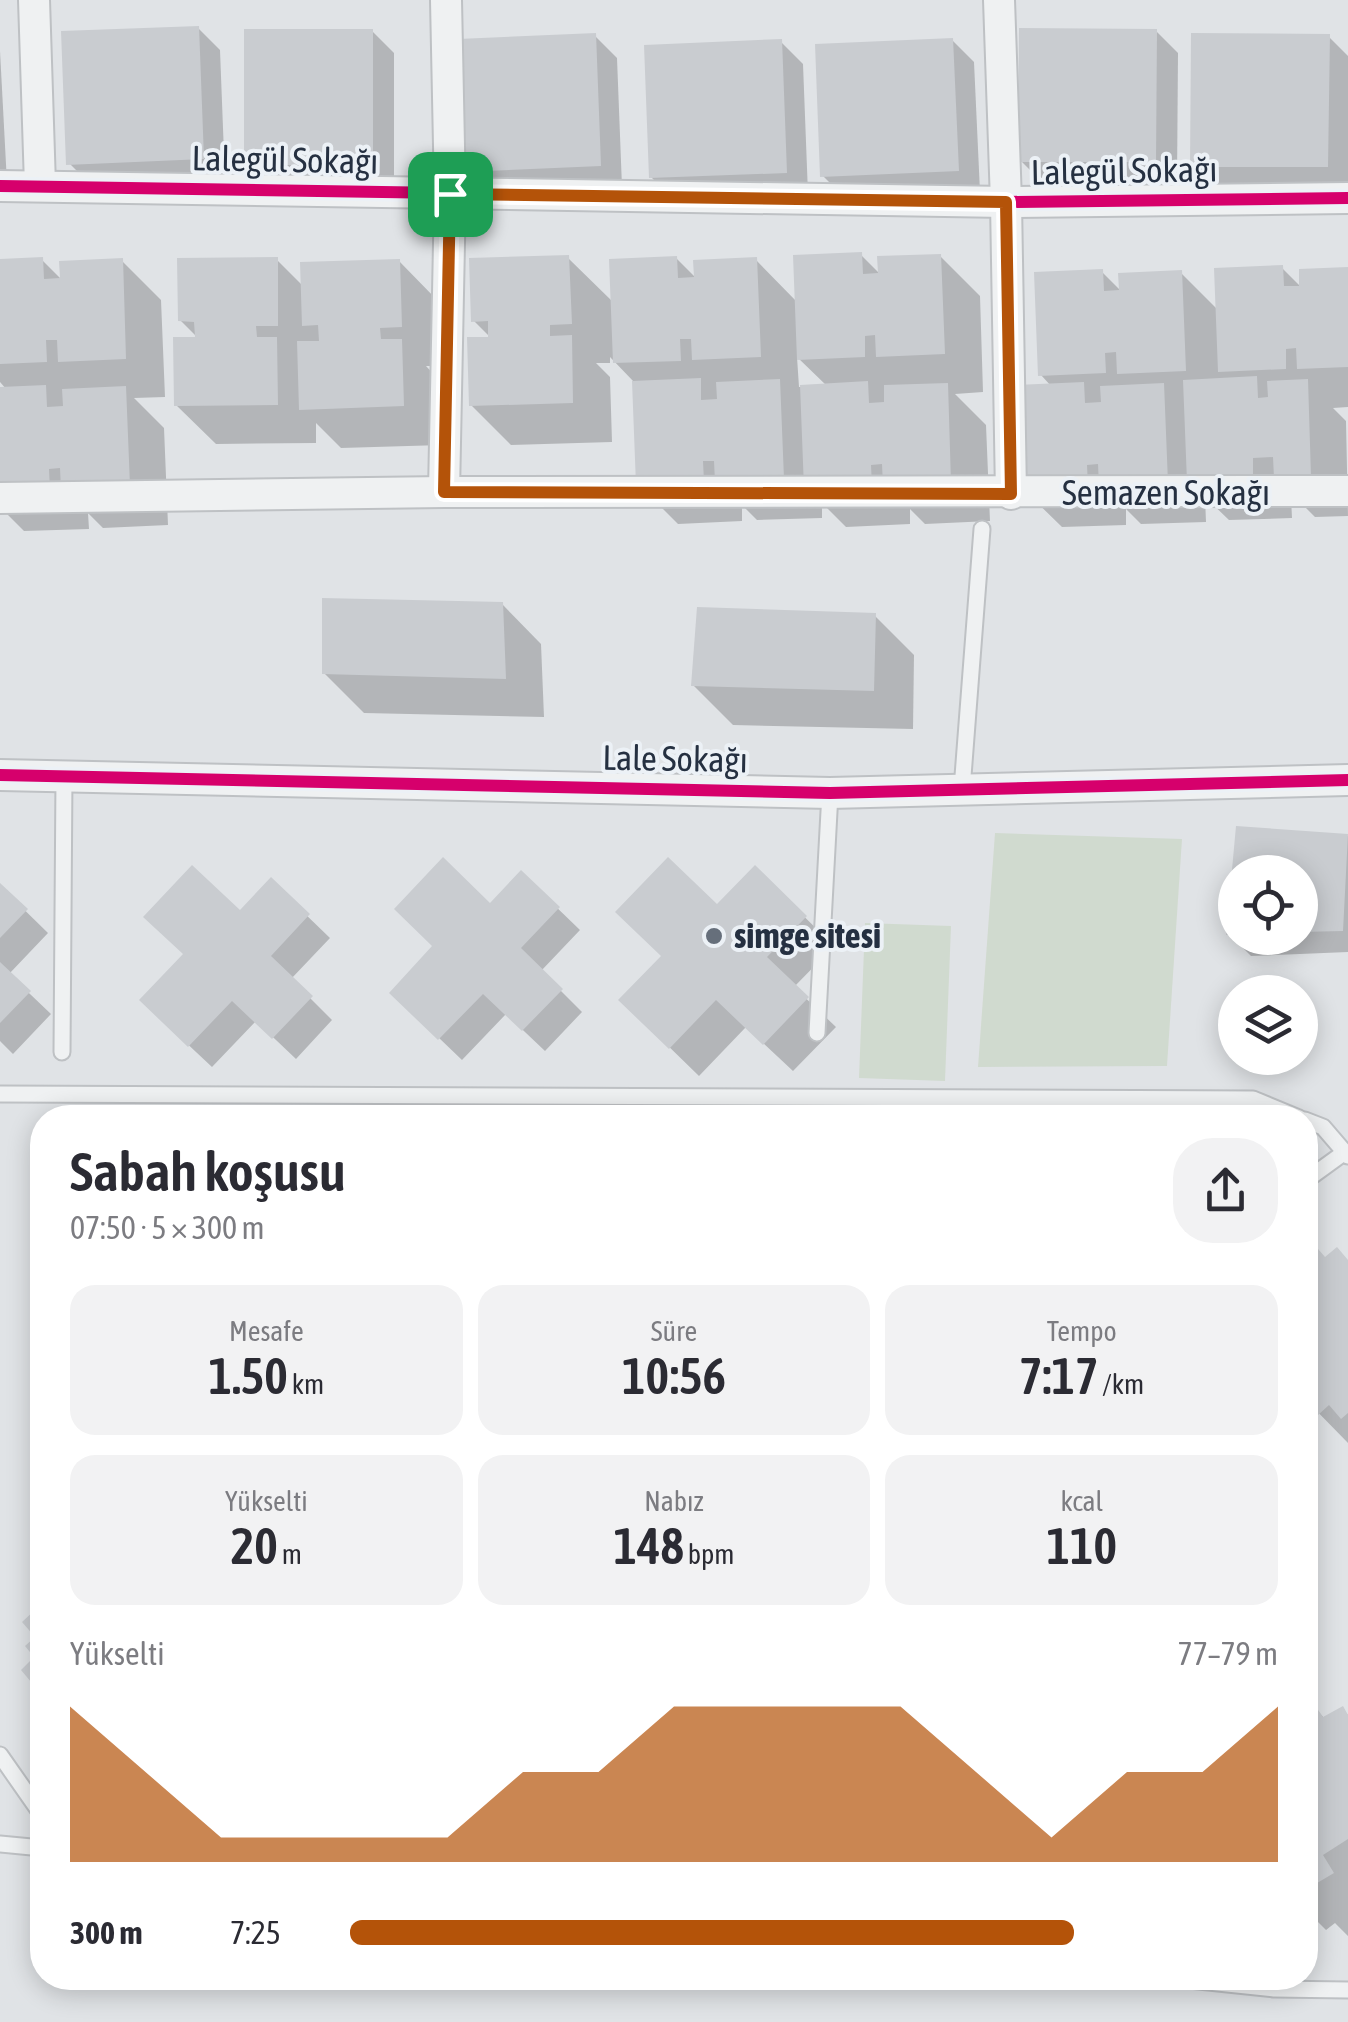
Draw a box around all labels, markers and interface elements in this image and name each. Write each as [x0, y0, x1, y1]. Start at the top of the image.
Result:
street label: Lalegül Sokağı [191, 137, 379, 181]
street label: Lalegül Sokağı [1030, 148, 1218, 192]
pin [408, 152, 493, 237]
icon: arrive [423, 167, 478, 222]
street label: Semazen Sokağı [1062, 472, 1270, 512]
street label: Lale Sokağı [602, 737, 748, 779]
map controls [1218, 855, 1318, 1075]
button: locate [1218, 855, 1318, 955]
place label: simge sitesi [734, 915, 881, 955]
marker: simge sitesi [703, 925, 725, 947]
button: layers [1218, 975, 1318, 1075]
button: share [1173, 1138, 1278, 1243]
text: Sabah koşusu [70, 1140, 345, 1203]
text: 07:50 · 5 × 300 m [70, 1209, 264, 1246]
text: Mesafe [229, 1315, 304, 1347]
text: Süre [651, 1315, 697, 1347]
text: Tempo [1047, 1315, 1117, 1347]
text: 1.50 [208, 1347, 288, 1405]
text: 10:56 [622, 1347, 726, 1405]
text: 7:17 [1019, 1347, 1098, 1405]
text: km [288, 1368, 324, 1400]
text: /km [1098, 1368, 1144, 1400]
text: Yükselti [225, 1485, 308, 1517]
text: Nabız [644, 1485, 704, 1517]
text: kcal [1060, 1485, 1103, 1517]
text: 20 [231, 1517, 278, 1575]
text: 148 [613, 1517, 684, 1575]
text: 110 [1046, 1517, 1117, 1575]
text: m [278, 1538, 302, 1570]
text: bpm [684, 1538, 735, 1570]
text: Yükselti [70, 1635, 165, 1672]
text: 77–79 m [1178, 1635, 1278, 1672]
text: 300 m [70, 1914, 143, 1951]
text: 7:25 [230, 1914, 281, 1951]

